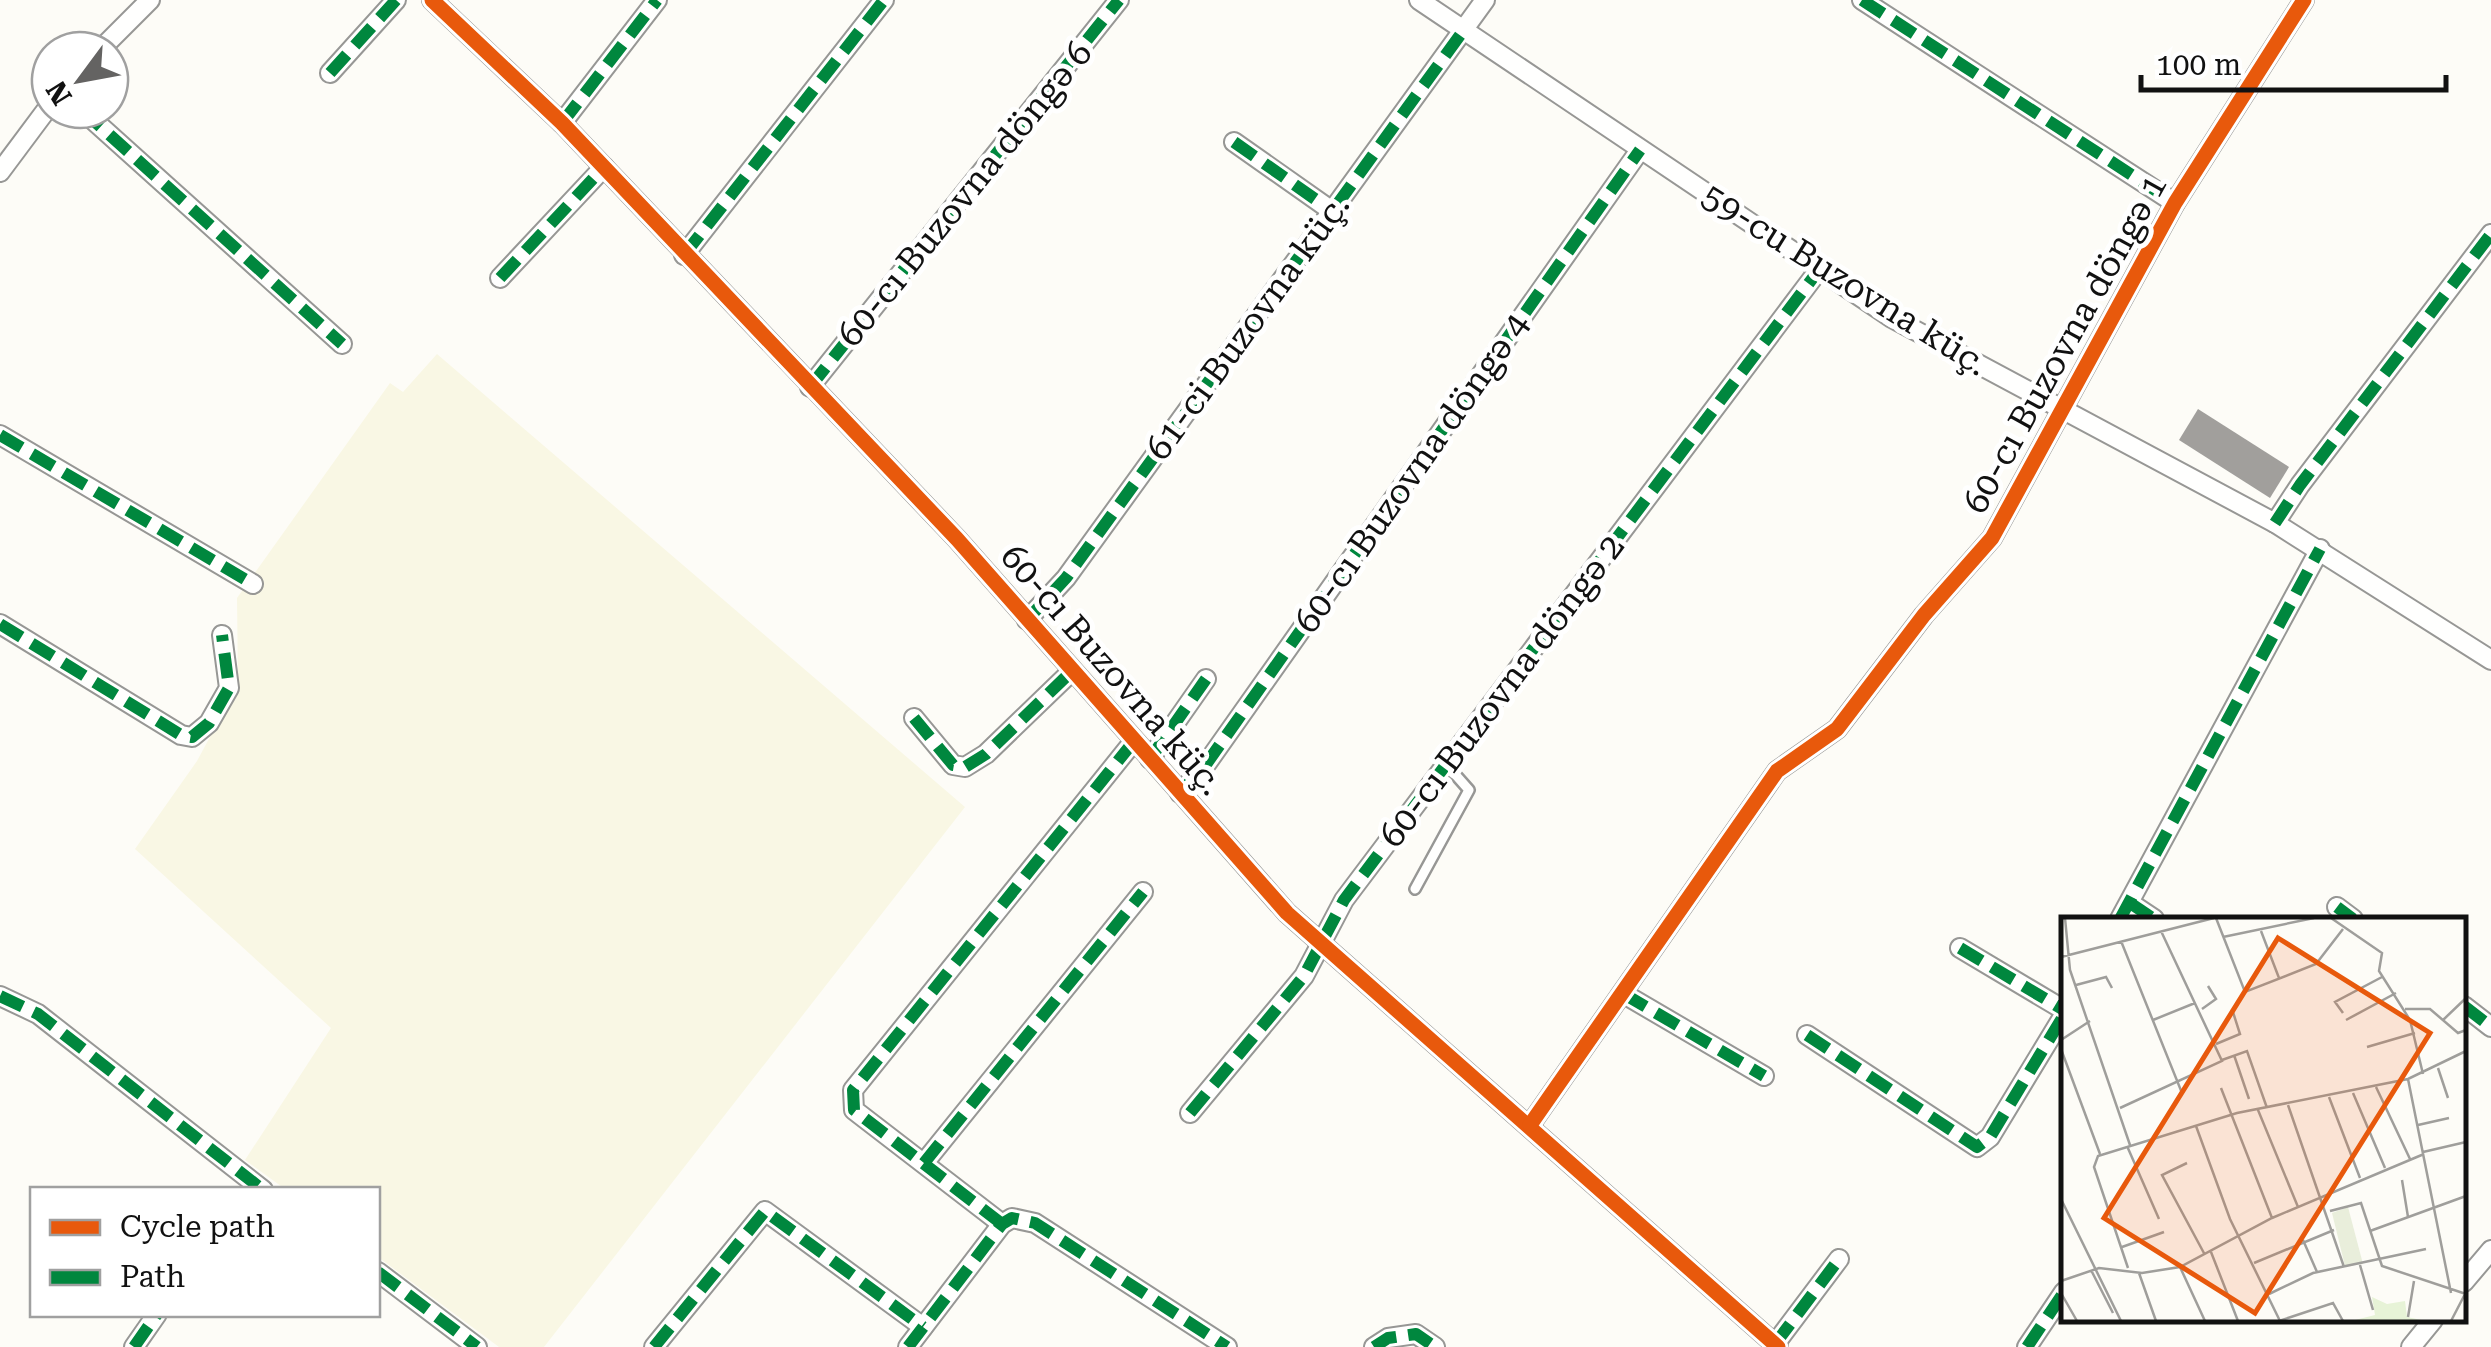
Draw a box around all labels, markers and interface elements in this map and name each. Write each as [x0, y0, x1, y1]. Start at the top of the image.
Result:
north arrow [30, 30, 130, 130]
scale bar [2141, 30, 2446, 92]
street label: 60-cı Buzovna döngə 6 [829, 33, 1101, 355]
text: 100 m [2156, 47, 2241, 82]
text: N [40, 75, 79, 111]
street label: 60-cı Buzovna döngə 1 [1955, 167, 2175, 521]
street label: 59-cu Buzovna küç. [1694, 175, 1996, 385]
street label: 61-ci Buzovna küç. [1138, 186, 1358, 468]
street label: 60-cı Buzovna döngə 4 [1286, 305, 1538, 641]
street label: 60-cı Buzovna döngə 2 [1371, 526, 1633, 856]
street label: 60-cı Buzovna küç. [992, 536, 1232, 804]
inset map [2061, 917, 2466, 1322]
legend [30, 1187, 380, 1317]
text: Cycle path [120, 1209, 275, 1244]
text: Path [120, 1259, 185, 1294]

